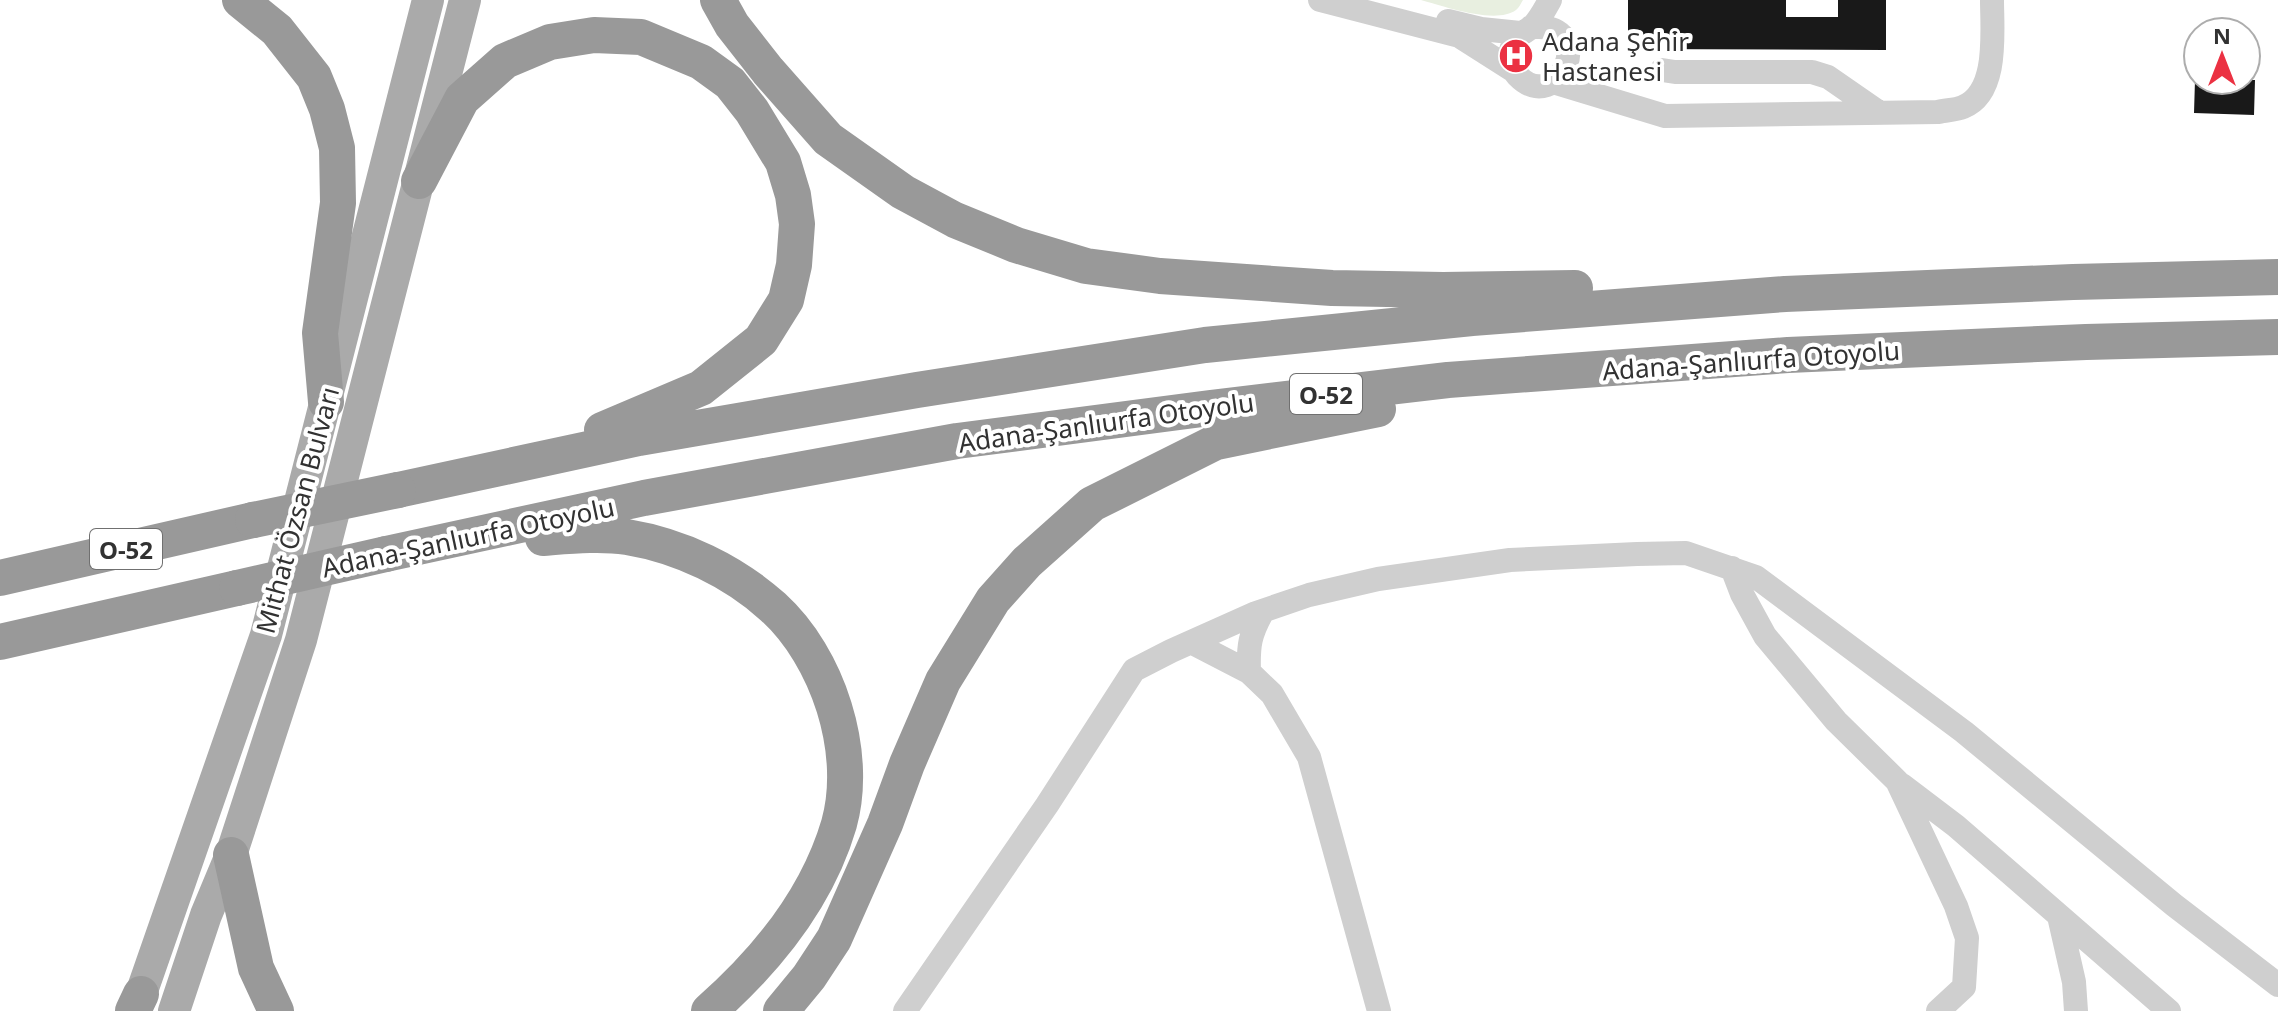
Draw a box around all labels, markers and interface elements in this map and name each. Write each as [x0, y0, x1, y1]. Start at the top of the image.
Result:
north arrow [2182, 16, 2262, 96]
text: N [2213, 20, 2231, 50]
place label: Adana Şehir Hastanesi [1542, 23, 1689, 89]
hospital icon: Adana Şehir Hastanesi [1497, 37, 1535, 75]
street label: Adana-Şanlıurfa Otoyolu [1601, 332, 1901, 388]
road number: O-52 [1290, 374, 1362, 414]
street label: Mithat Özsan Bulvarı [247, 383, 347, 637]
street label: Adana-Şanlıurfa Otoyolu [956, 383, 1256, 461]
street label: Adana-Şanlıurfa Otoyolu [318, 488, 618, 586]
road number: O-52 [90, 529, 162, 569]

